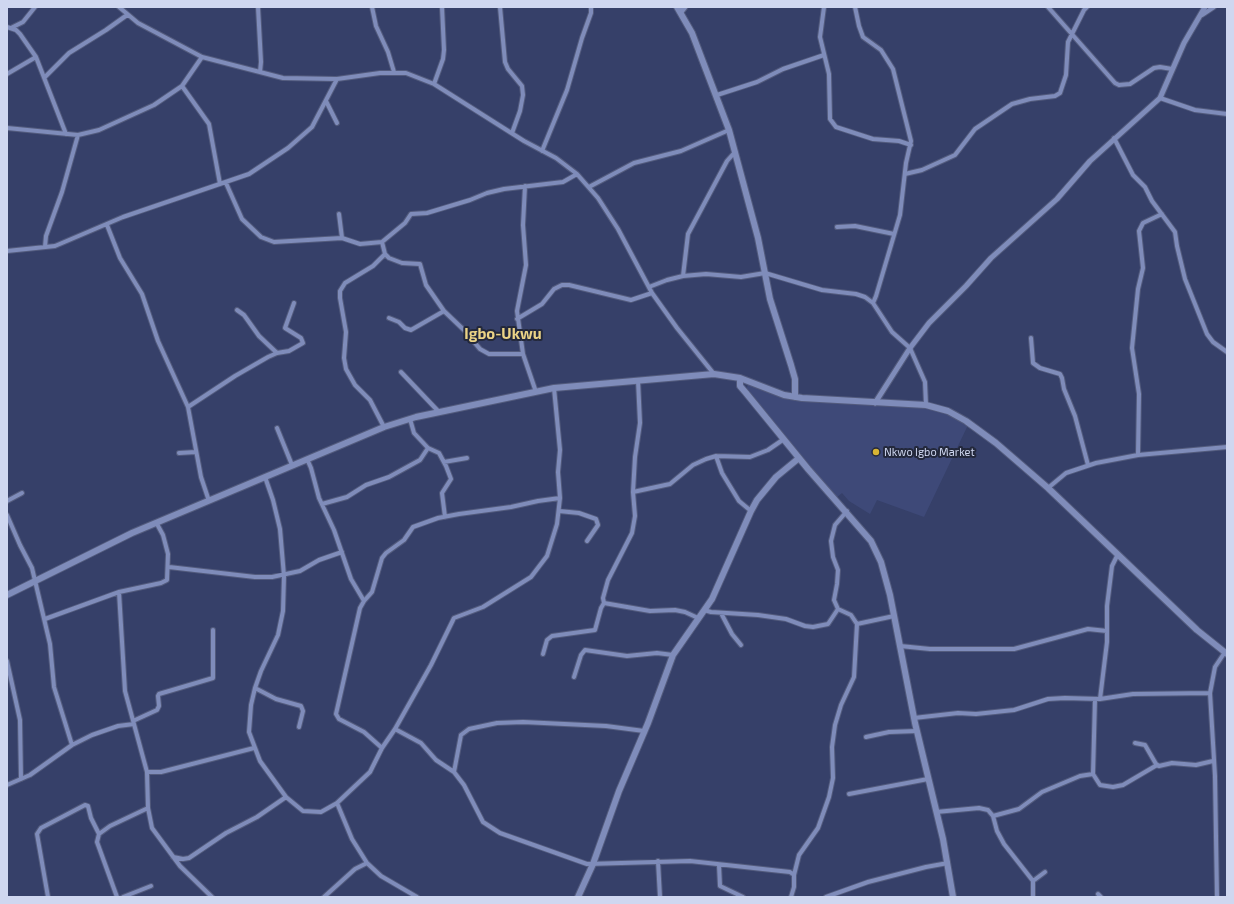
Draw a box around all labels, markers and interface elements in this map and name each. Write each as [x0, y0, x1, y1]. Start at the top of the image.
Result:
district label: Igbo-Ukwu [464, 325, 542, 343]
place label: Nkwo Igbo Market [884, 445, 975, 459]
marker: Nkwo Igbo Market [871, 447, 881, 457]

